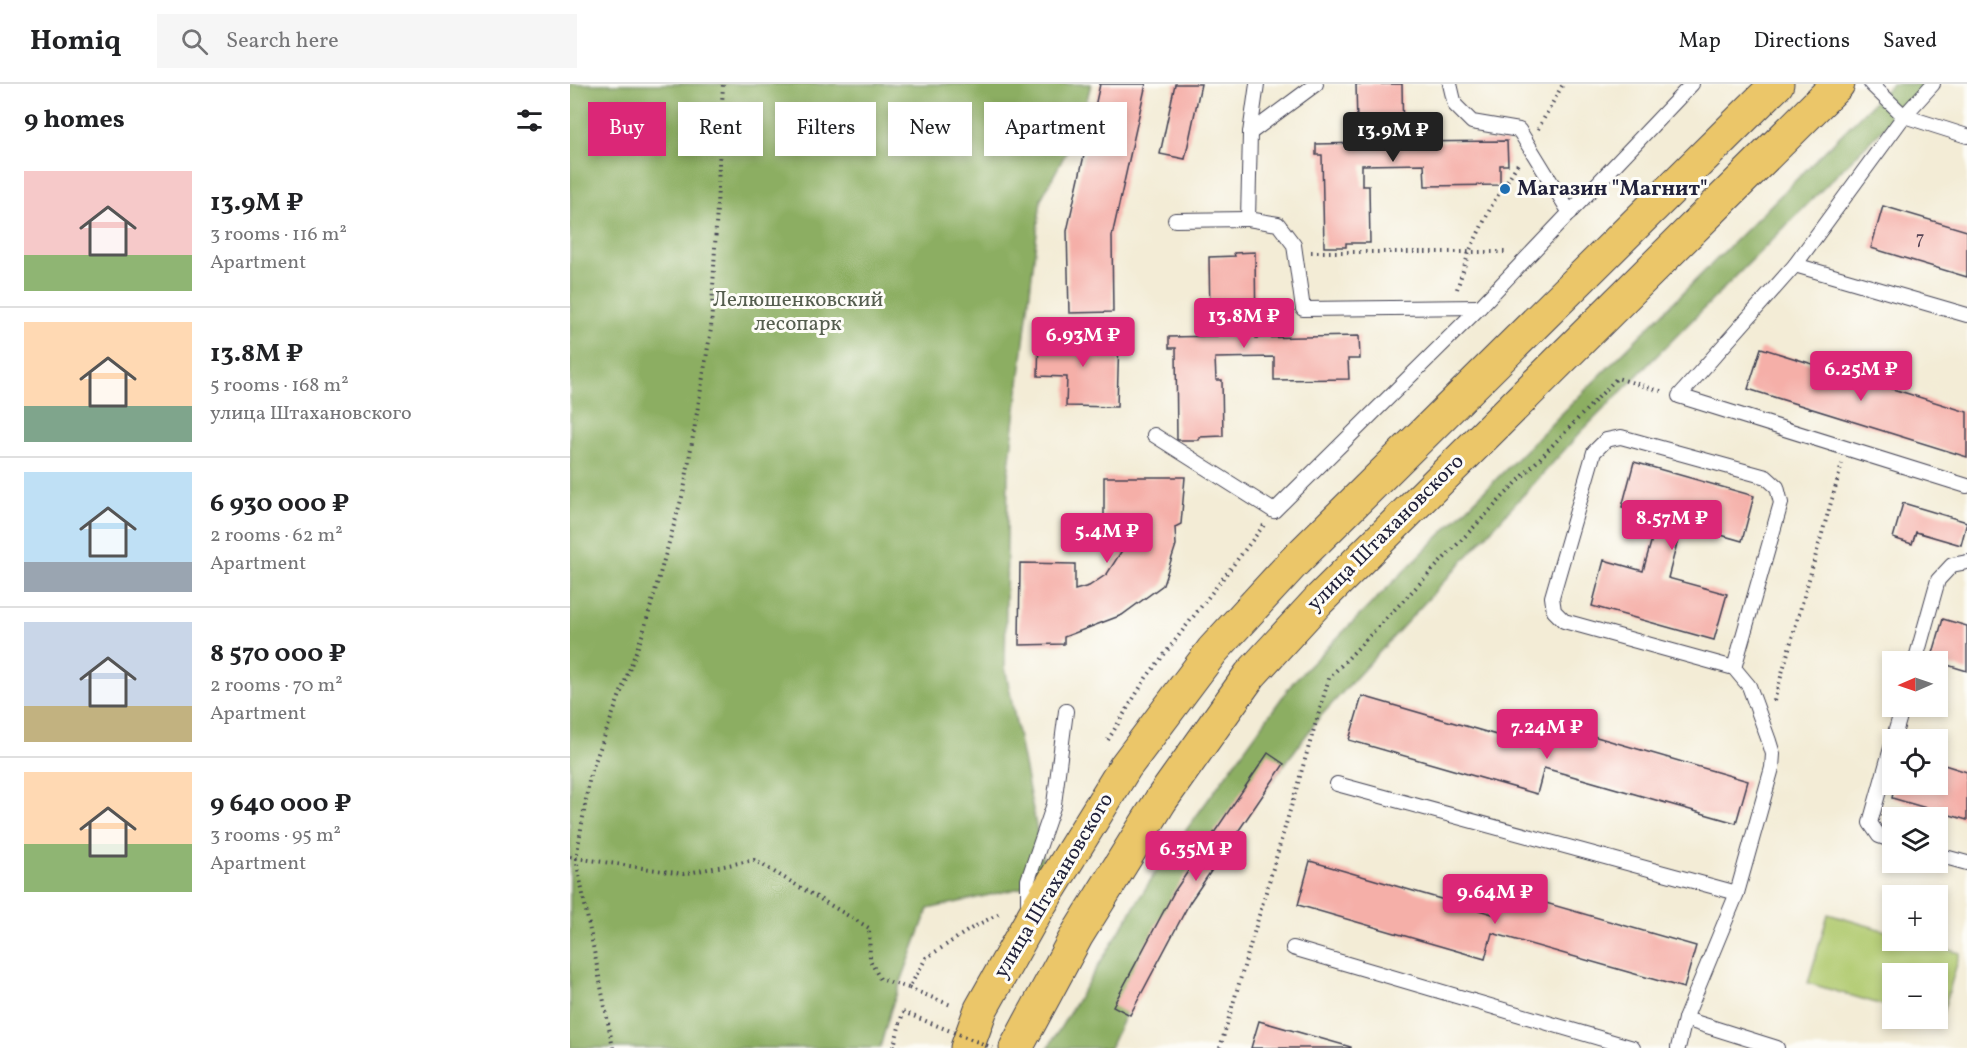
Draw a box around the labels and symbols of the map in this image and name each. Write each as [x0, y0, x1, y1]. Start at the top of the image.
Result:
pin: 13.9M ₽ [1338, 112, 1448, 163]
place label: Магазин "Магнит" [1517, 175, 1708, 204]
marker: Магазин "Магнит" [1498, 182, 1512, 196]
house number: 7 [1916, 227, 1924, 252]
park label: Лелюшенковский лесопарк [713, 286, 883, 339]
pin: 13.8M ₽ [1189, 298, 1299, 349]
pin: 6.93M ₽ [1028, 317, 1138, 368]
pin: 6.25M ₽ [1806, 351, 1916, 402]
street label: улица Штахановского [1301, 448, 1471, 618]
pin: 8.57M ₽ [1617, 500, 1727, 551]
pin: 5.4M ₽ [1058, 513, 1156, 564]
north arrow [1882, 651, 1948, 717]
pin: 7.24M ₽ [1492, 709, 1602, 760]
street label: улица Штахановского [987, 788, 1121, 984]
pin: 6.35M ₽ [1141, 831, 1251, 882]
pin: 9.64M ₽ [1440, 874, 1550, 925]

